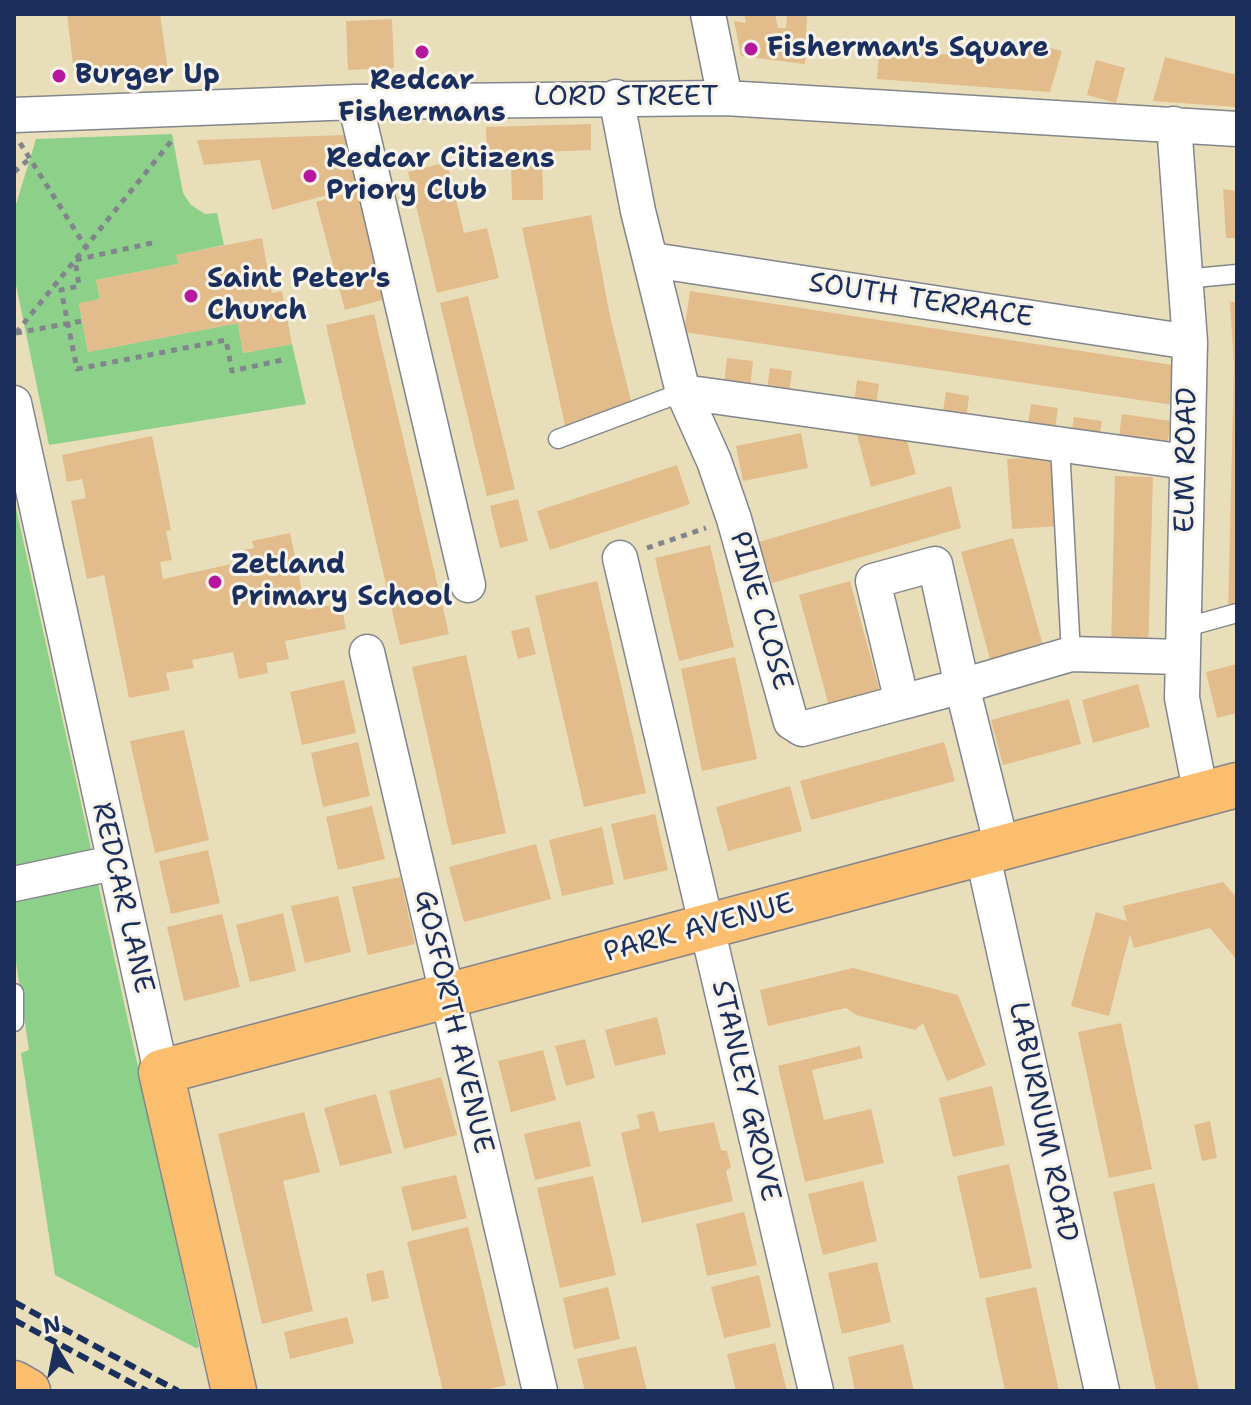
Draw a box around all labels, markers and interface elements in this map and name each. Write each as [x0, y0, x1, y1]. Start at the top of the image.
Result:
place label: Fisherman's Square [767, 32, 1049, 66]
marker: Fisherman's Square [742, 40, 760, 58]
marker: Redcar Fishermans [413, 43, 431, 61]
place label: Burger Up [75, 59, 220, 93]
place label: Redcar Fishermans [338, 65, 506, 131]
marker: Burger Up [50, 67, 68, 85]
street label: LORD STREET [534, 81, 718, 115]
place label: Redcar Citizens Priory Club [326, 143, 555, 209]
marker: Redcar Citizens Priory Club [301, 167, 319, 185]
place label: Saint Peter's Church [207, 263, 391, 329]
street label: SOUTH TERRACE [806, 267, 1036, 335]
marker: Saint Peter's Church [182, 287, 200, 305]
street label: ELM ROAD [1169, 387, 1205, 533]
street label: PINE CLOSE [721, 528, 799, 694]
place label: Zetland Primary School [231, 549, 452, 615]
marker: Zetland Primary School [206, 573, 224, 591]
street label: REDCAR LANE [84, 799, 160, 997]
street label: GOSFORTH AVENUE [406, 887, 500, 1157]
street label: PARK AVENUE [600, 887, 798, 971]
street label: STANLEY GROVE [703, 977, 787, 1205]
street label: LABURNUM ROAD [1000, 999, 1084, 1245]
north arrow [16, 1309, 96, 1389]
text: N [41, 1309, 63, 1341]

